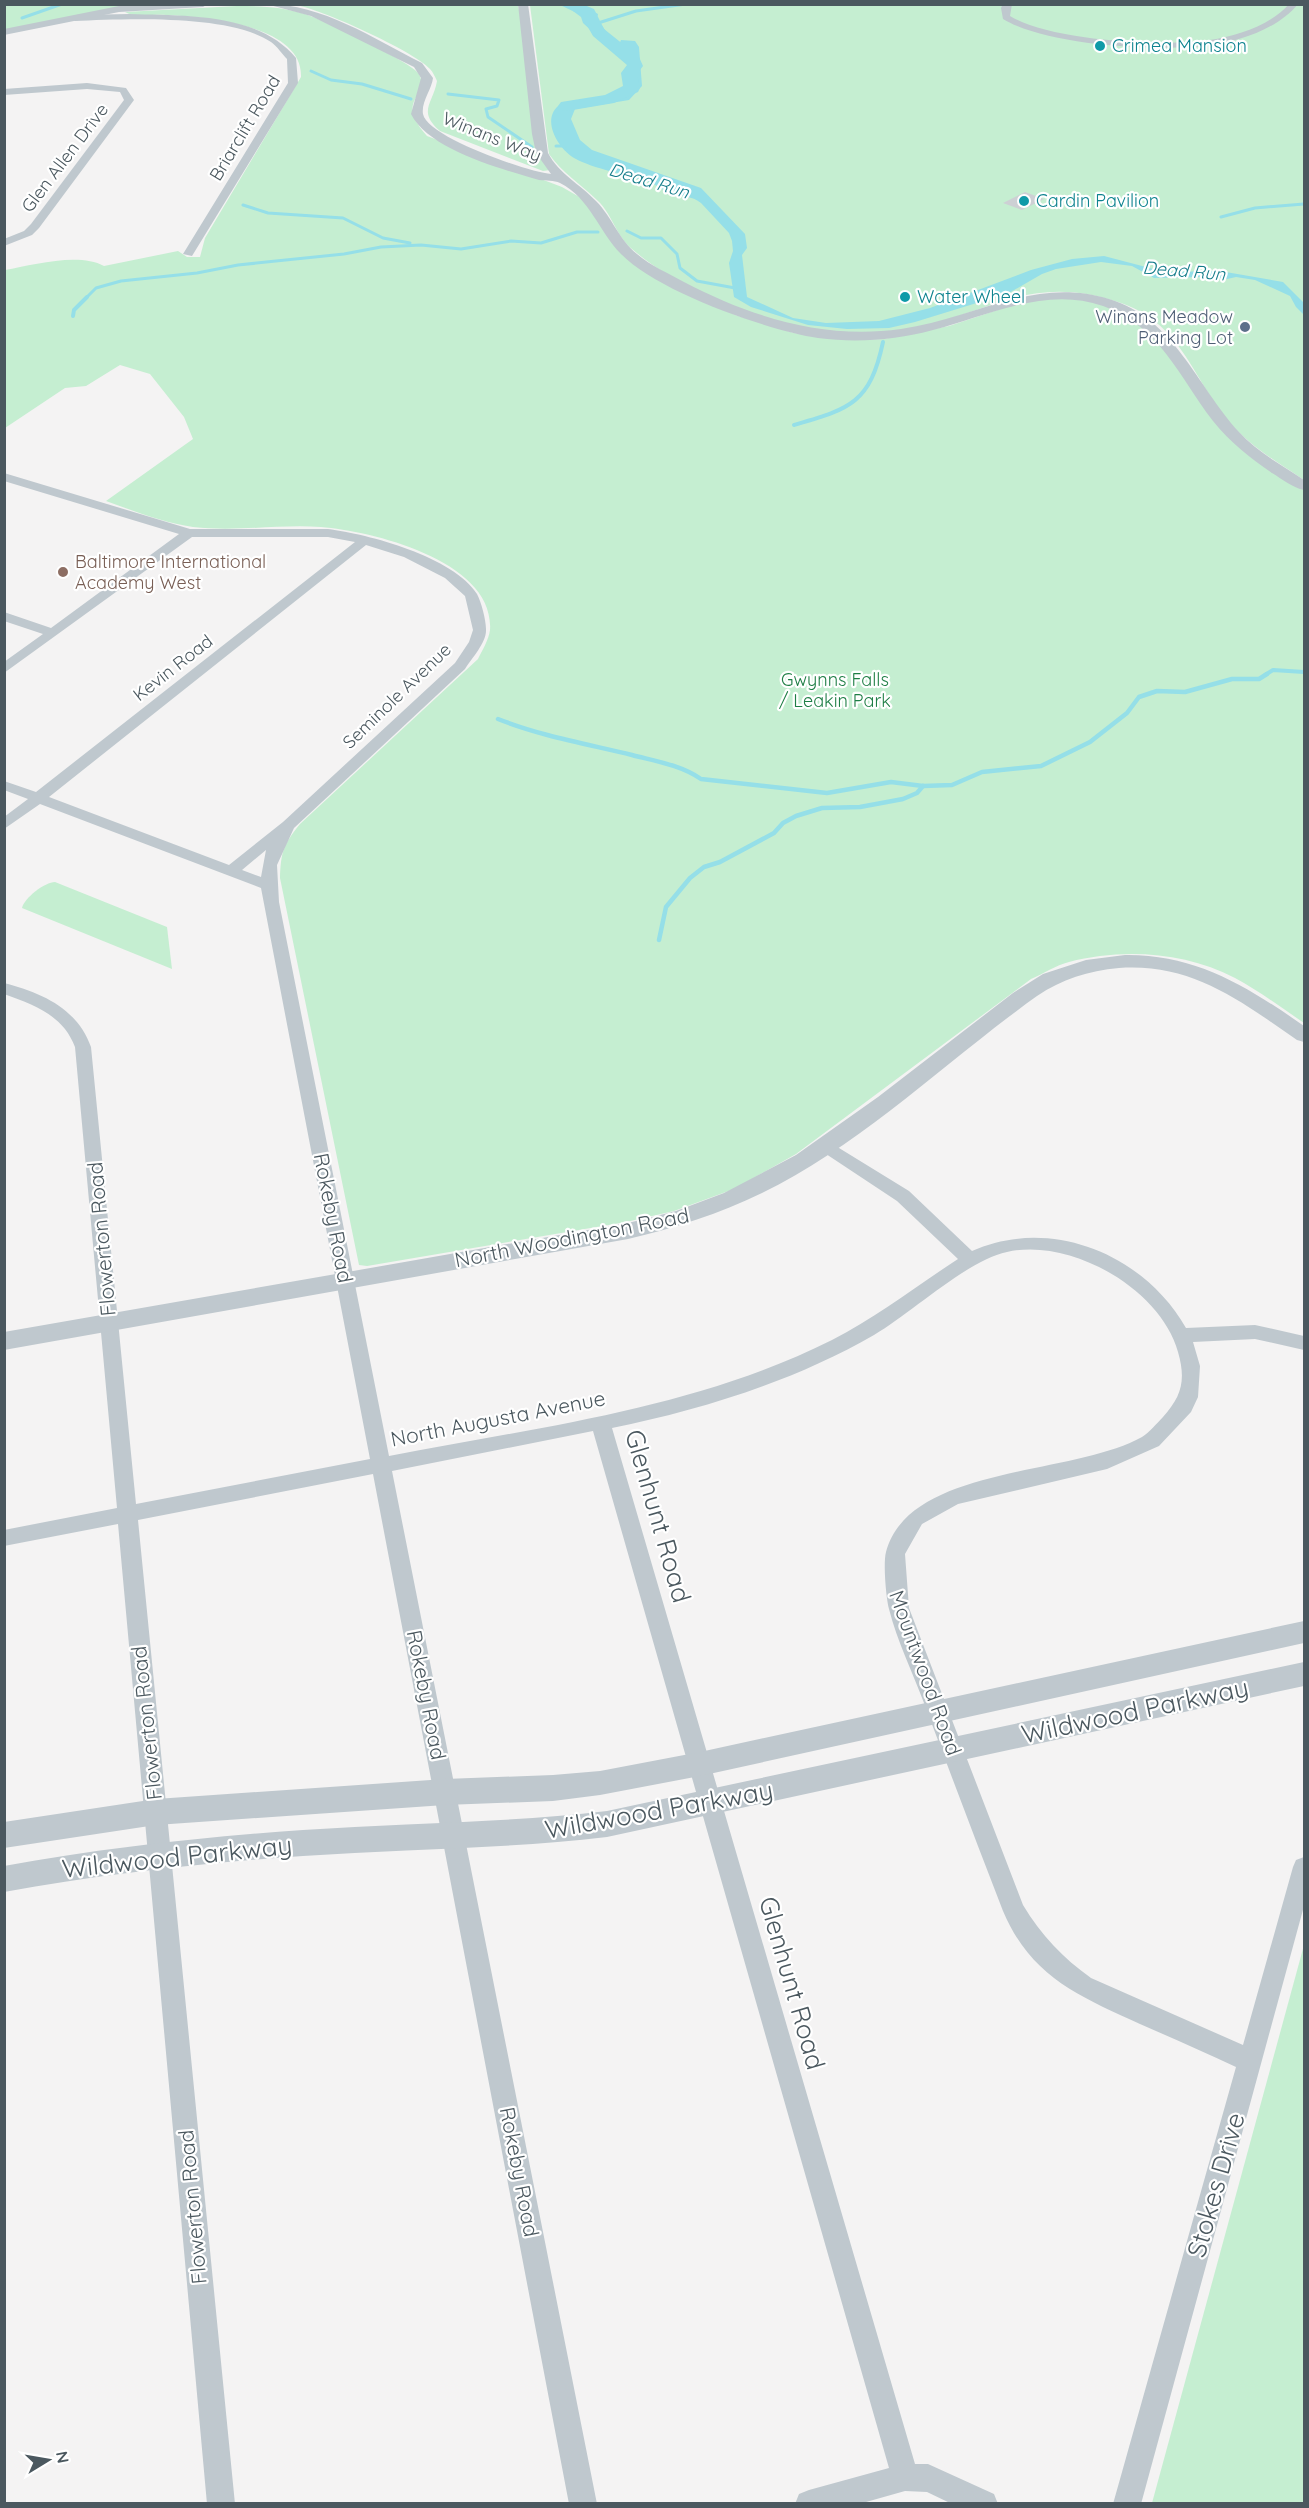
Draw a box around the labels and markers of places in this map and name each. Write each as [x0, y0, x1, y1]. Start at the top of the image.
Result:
place label: Crimea Mansion [1112, 34, 1247, 57]
marker: Crimea Mansion [1093, 39, 1107, 53]
place label: Cardin Pavilion [1036, 189, 1159, 212]
marker: Cardin Pavilion [1017, 194, 1031, 208]
place label: Water Wheel [917, 285, 1025, 308]
marker: Water Wheel [898, 290, 912, 304]
place label: Winans Meadow Parking Lot [1095, 305, 1233, 349]
marker: Winans Meadow Parking Lot [1238, 320, 1252, 334]
place label: Baltimore International Academy West [75, 550, 266, 594]
marker: Baltimore International Academy West [56, 565, 70, 579]

